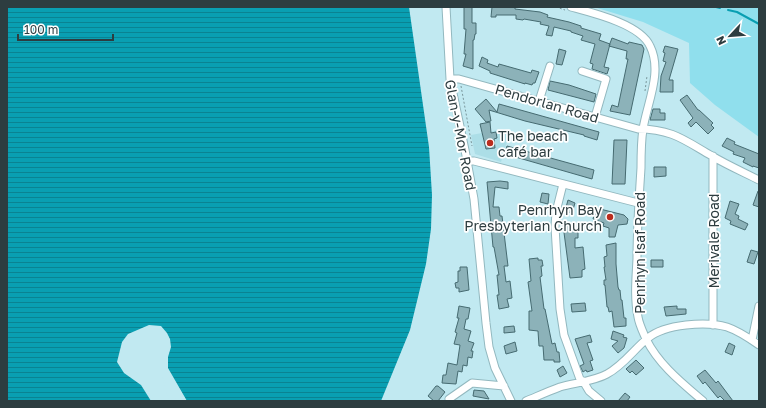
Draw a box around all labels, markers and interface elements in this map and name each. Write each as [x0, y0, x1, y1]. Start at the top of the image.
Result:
scale bar [18, 16, 113, 42]
north arrow [710, 16, 750, 56]
text: 100 m [24, 22, 58, 37]
text: N [713, 34, 728, 47]
street label: Glan-y-Mor Road [442, 78, 480, 192]
street label: Pendorlan Road [493, 80, 601, 126]
place label: The beach café bar [498, 127, 568, 160]
marker: The beach café bar [485, 138, 495, 148]
street label: Penrhyn Isaf Road [631, 192, 648, 314]
street label: Merivale Road [705, 194, 722, 288]
place label: Penrhyn Bay Presbyterian Church [464, 201, 602, 234]
marker: Penrhyn Bay Presbyterian Church [605, 212, 615, 222]

